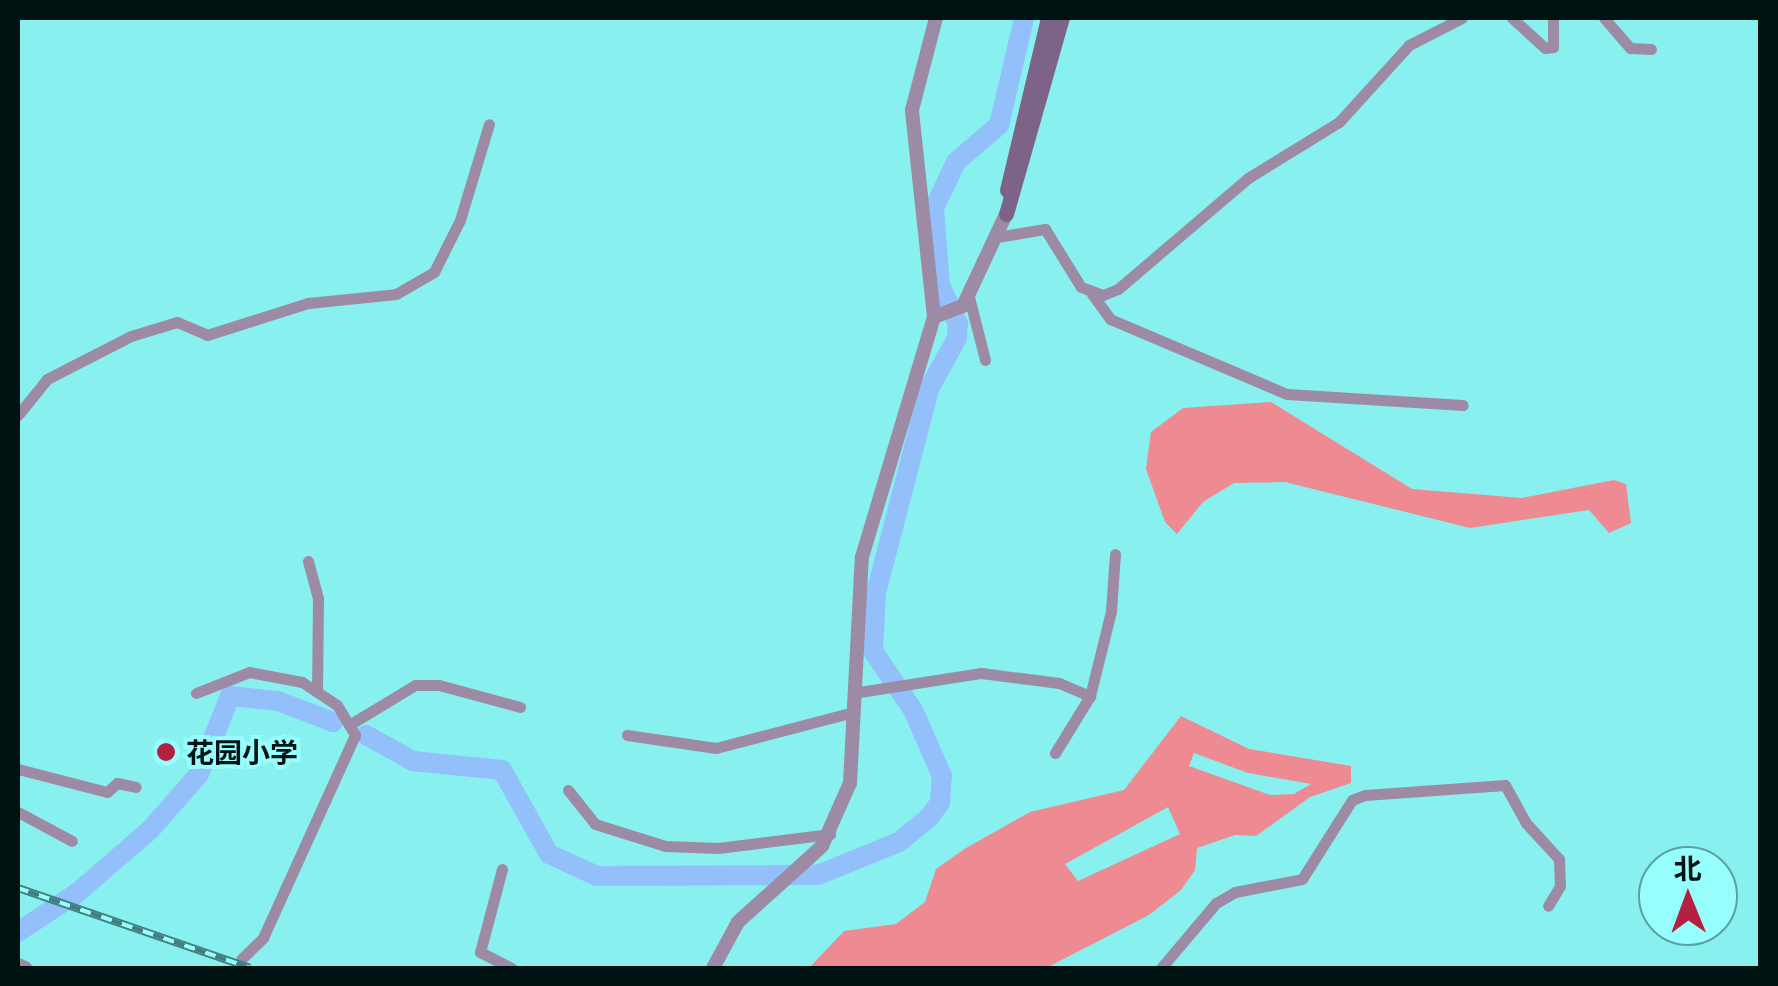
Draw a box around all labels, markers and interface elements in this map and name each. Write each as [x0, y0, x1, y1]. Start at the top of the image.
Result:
place label: 花园小学 [186, 735, 298, 769]
marker: 花园小学 [155, 741, 177, 763]
north arrow [1638, 846, 1738, 946]
text: 北 [1673, 849, 1702, 887]

